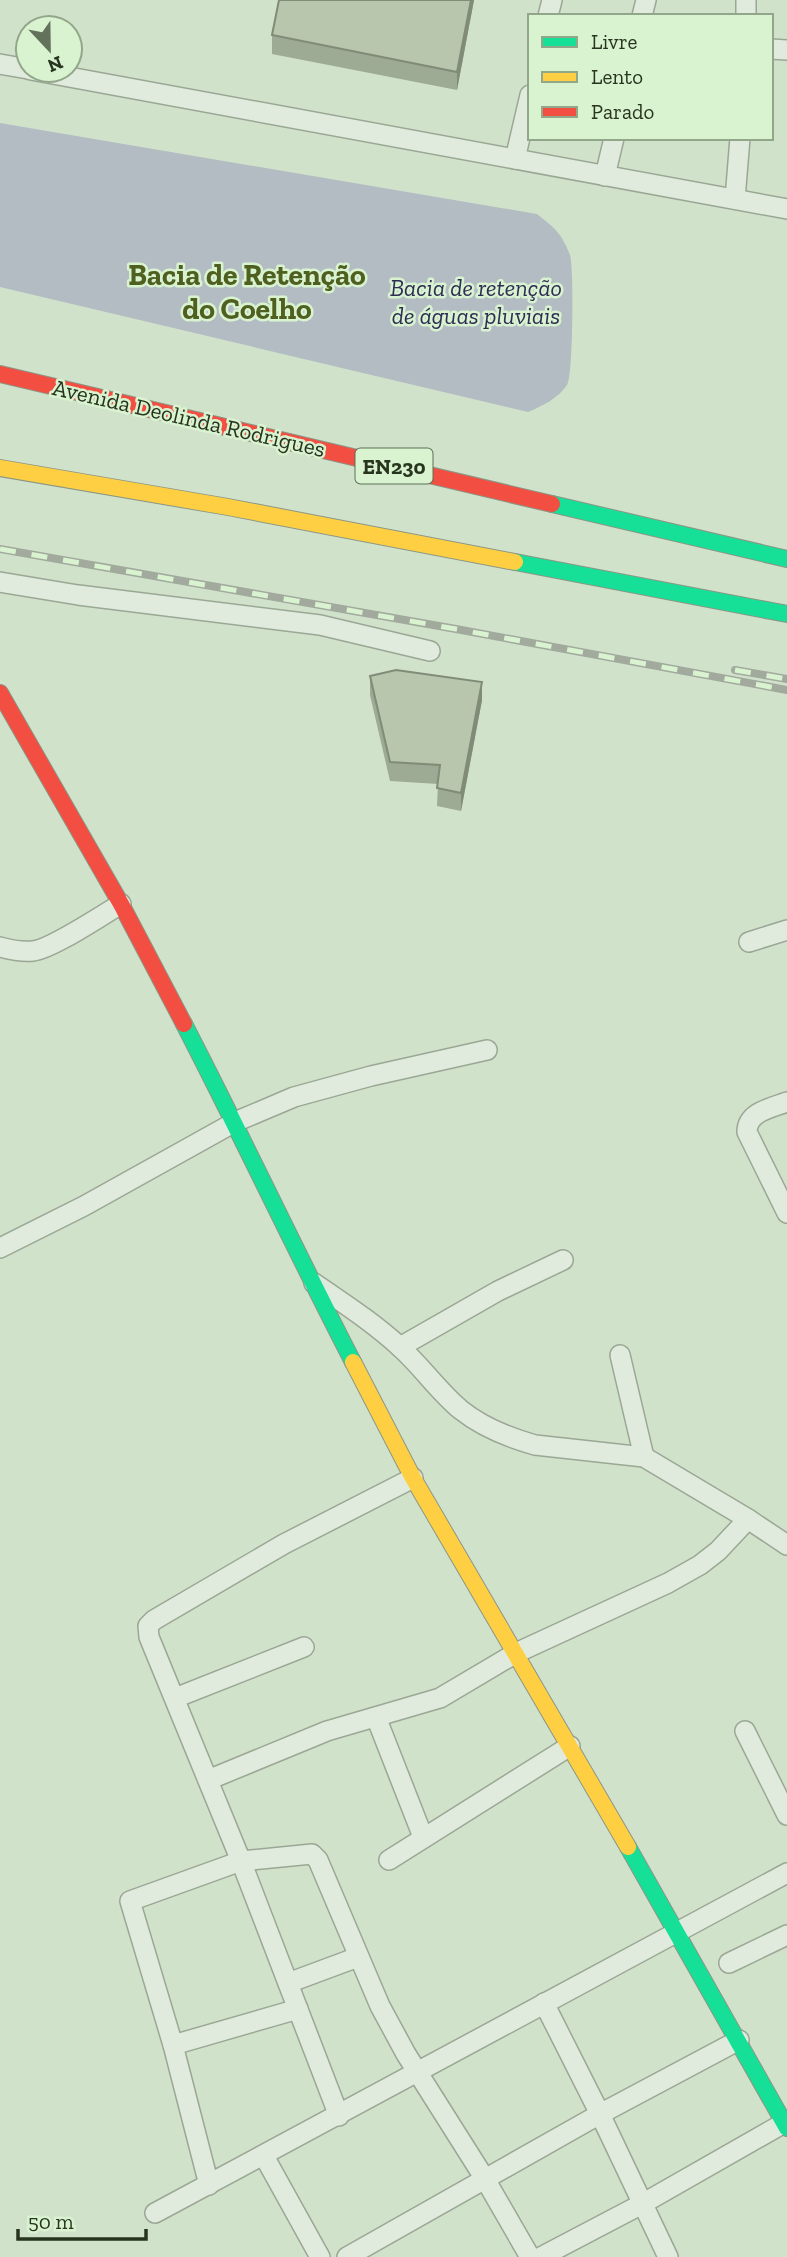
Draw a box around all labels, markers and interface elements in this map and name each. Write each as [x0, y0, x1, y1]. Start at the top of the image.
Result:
north arrow [14, 14, 84, 84]
legend [528, 14, 773, 140]
text: Livre [591, 29, 638, 54]
text: N [44, 51, 66, 78]
text: Lento [591, 64, 643, 89]
text: Parado [591, 99, 654, 124]
district label: Bacia de Retenção do Coelho [128, 257, 366, 327]
water label: Bacia de retenção de águas pluviais [390, 273, 562, 330]
street label: Avenida Deolinda Rodrigues [50, 373, 328, 463]
road number: EN230 [356, 448, 432, 484]
scale bar [18, 2198, 145, 2242]
text: 50 m [28, 2209, 74, 2234]

